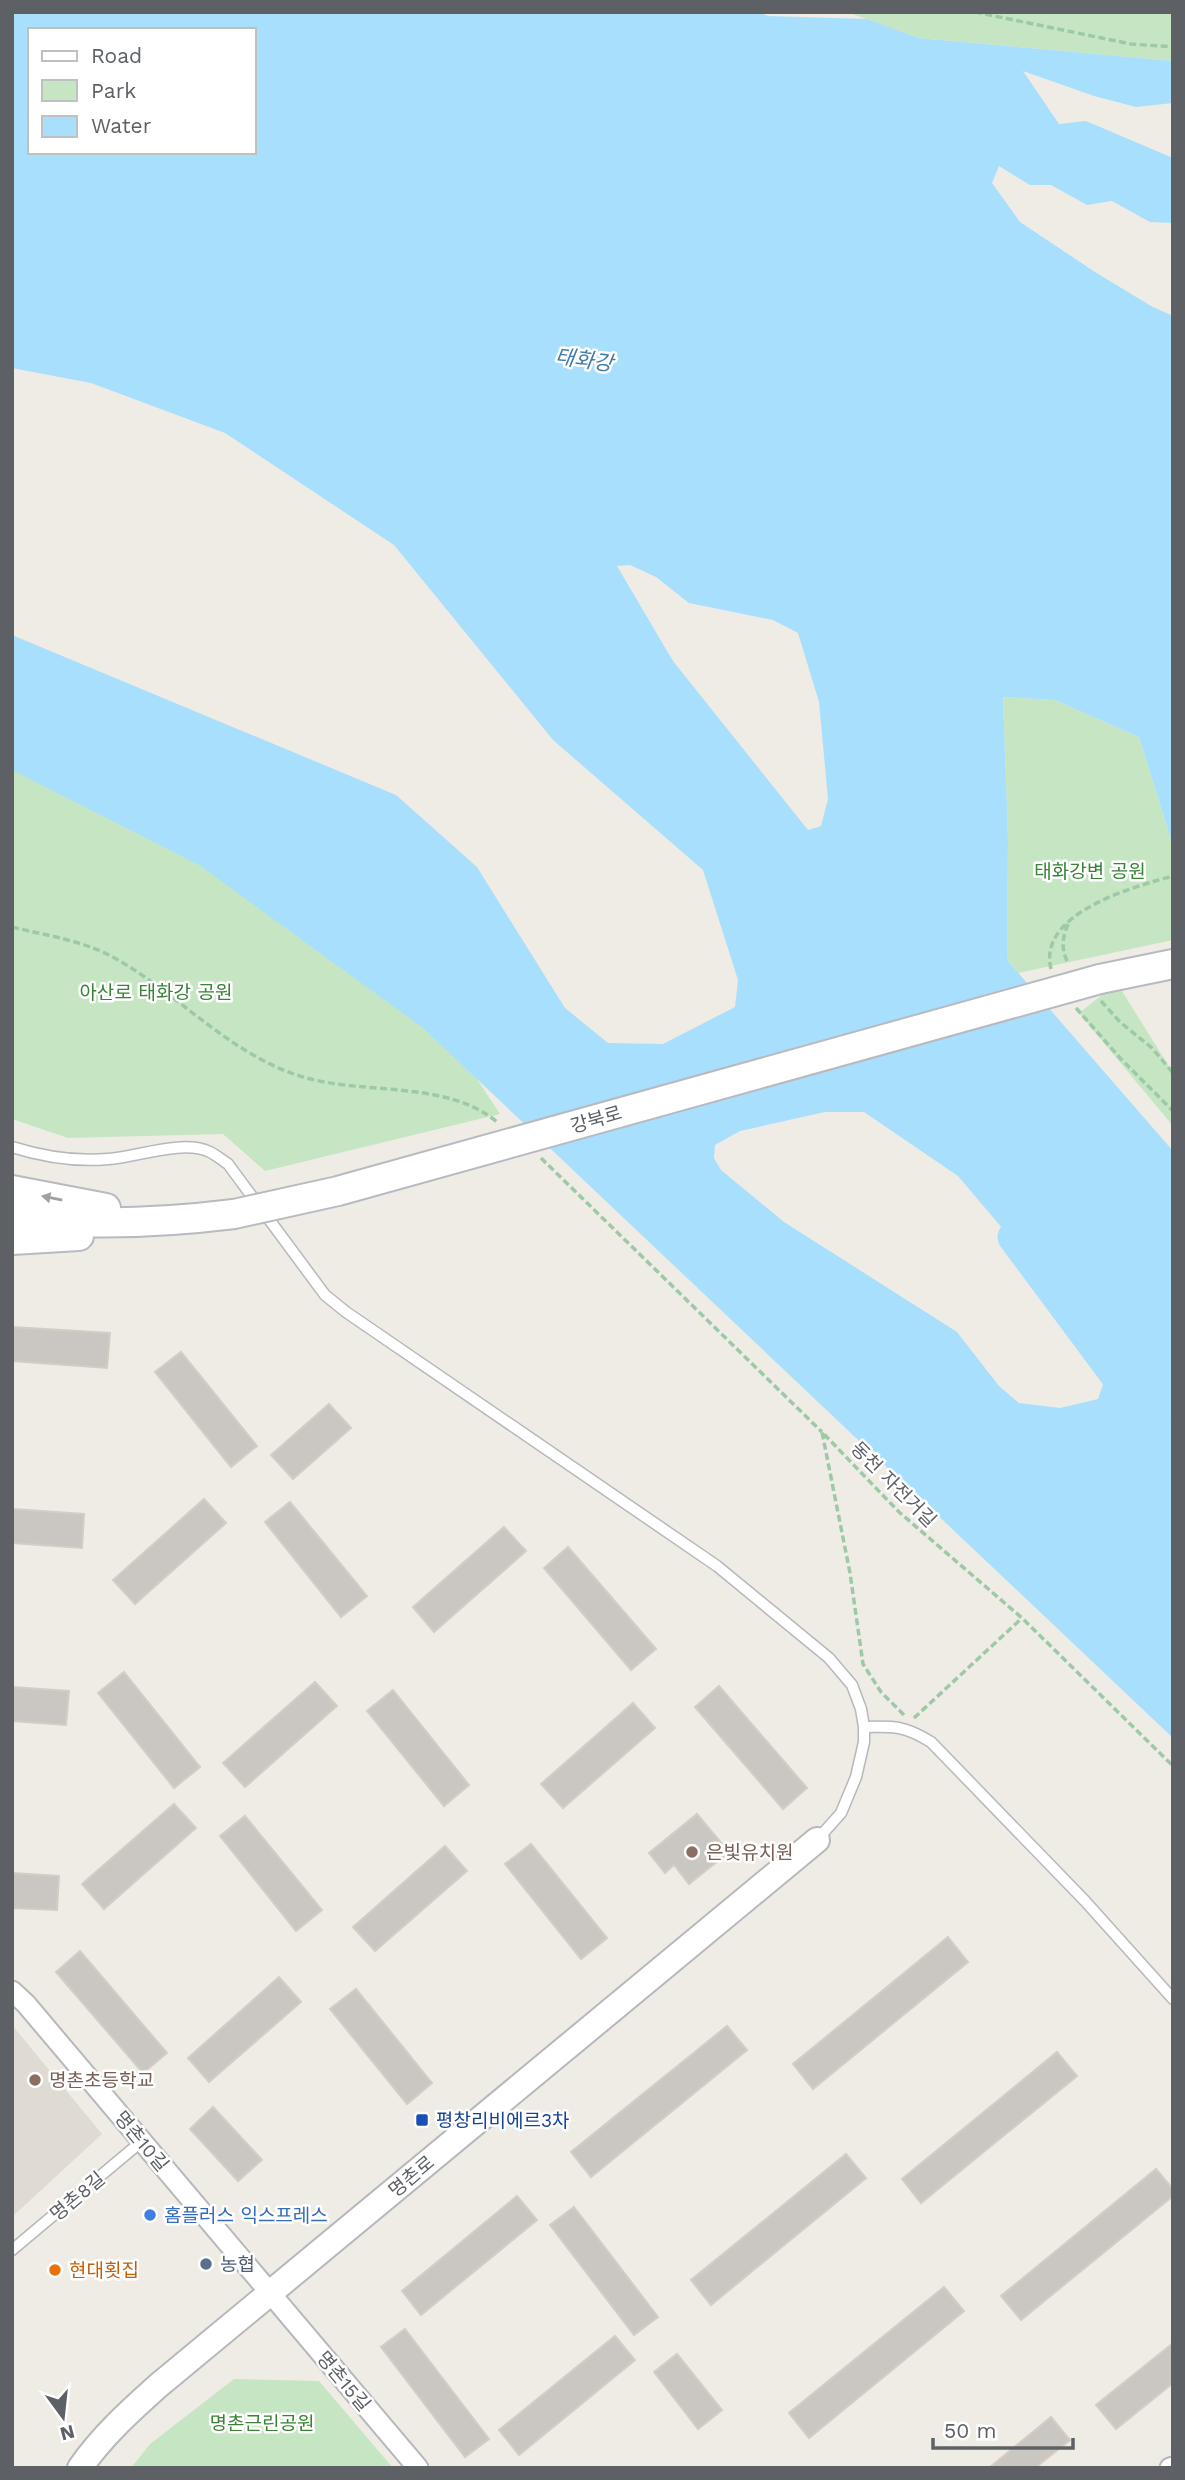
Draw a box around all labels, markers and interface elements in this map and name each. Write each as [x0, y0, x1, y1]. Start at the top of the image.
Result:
legend [28, 28, 256, 154]
text: Road [91, 43, 142, 68]
text: Park [91, 78, 136, 103]
text: Water [91, 113, 152, 138]
water label: 태화강 [554, 343, 617, 376]
park label: 태화강변 공원 [1034, 860, 1146, 883]
park label: 아산로 태화강 공원 [80, 981, 232, 1004]
street label: 강북로 [568, 1101, 625, 1138]
one-way arrow [41, 1192, 63, 1203]
street label: 동천 자전거길 [846, 1437, 941, 1532]
place label: 은빛유치원 [706, 1841, 793, 1864]
marker: 은빛유치원 [684, 1844, 700, 1860]
place label: 명촌초등학교 [49, 2069, 154, 2092]
marker: 명촌초등학교 [27, 2072, 43, 2088]
street label: 명촌10길 [110, 2106, 173, 2176]
place label: 평창리비에르3차 [436, 2109, 569, 2132]
marker: 평창리비에르3차 [414, 2112, 430, 2128]
street label: 명촌로 [384, 2151, 439, 2202]
street label: 명촌8길 [45, 2167, 109, 2226]
place label: 홈플러스 익스프레스 [164, 2204, 328, 2227]
marker: 홈플러스 익스프레스 [142, 2207, 158, 2223]
place label: 농협 [220, 2253, 255, 2276]
marker: 농협 [198, 2256, 214, 2272]
place label: 현대횟집 [69, 2259, 139, 2282]
marker: 현대횟집 [47, 2262, 63, 2278]
street label: 명촌15길 [312, 2347, 375, 2416]
north arrow [28, 2382, 98, 2452]
scale bar [933, 2406, 1073, 2450]
park label: 명촌근린공원 [210, 2412, 314, 2435]
text: 50 m [944, 2418, 996, 2443]
text: N [57, 2420, 77, 2446]

